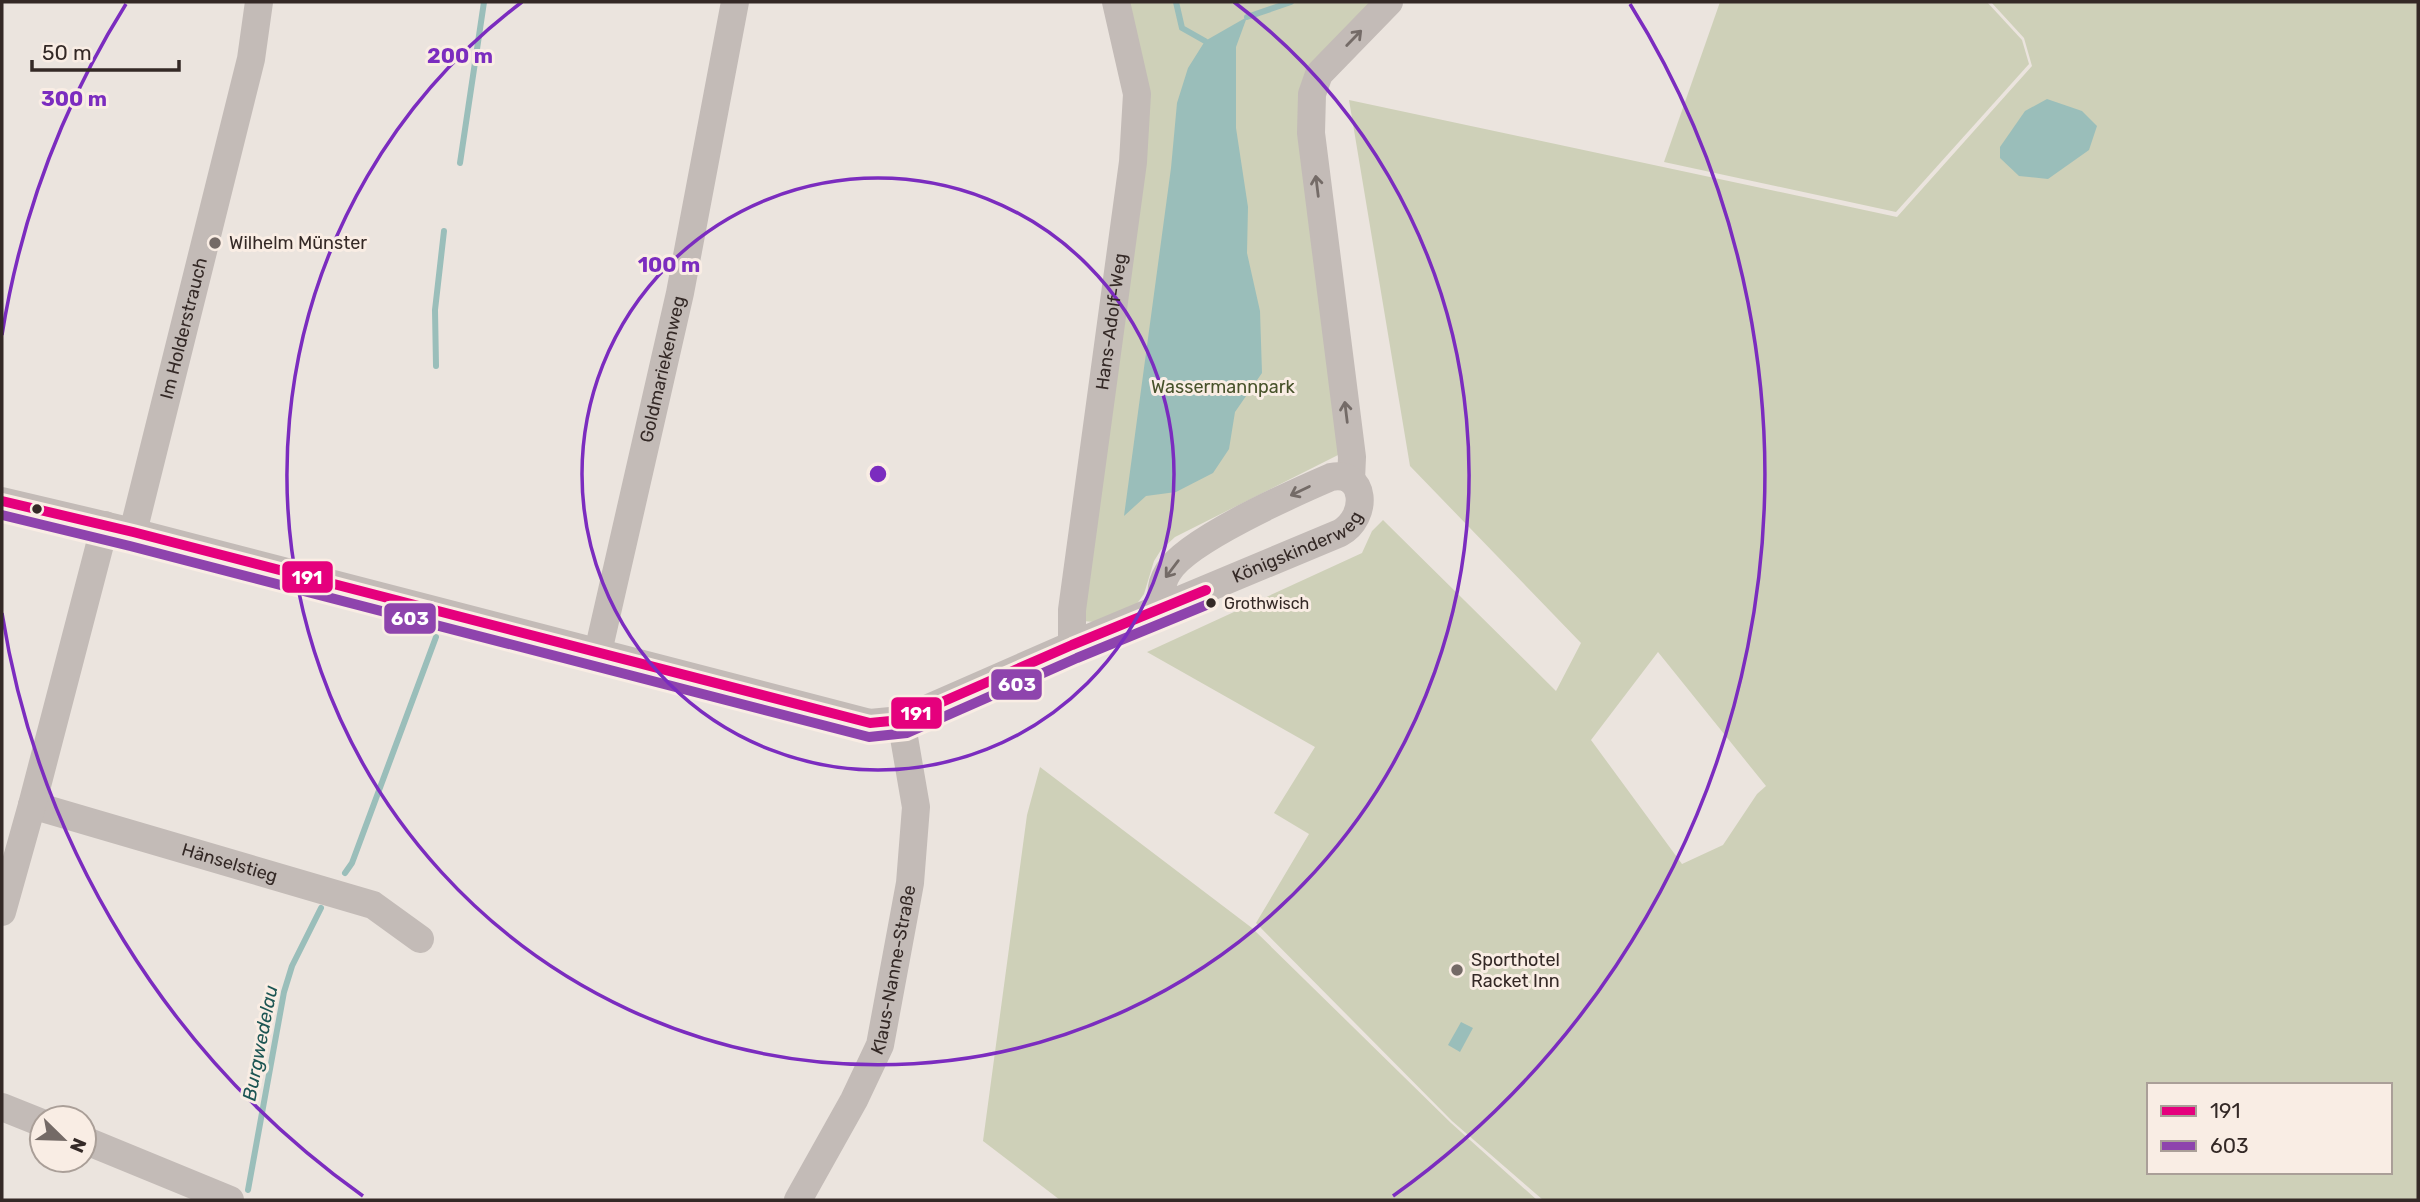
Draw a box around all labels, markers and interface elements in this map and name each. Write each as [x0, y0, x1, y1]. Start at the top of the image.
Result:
scale bar [32, 28, 178, 72]
one-way arrow [1346, 30, 1363, 47]
text: 50 m [42, 40, 92, 65]
text: 200 m [427, 43, 493, 68]
text: 300 m [41, 86, 107, 111]
one-way arrow [1311, 176, 1324, 198]
place label: Wilhelm Münster [229, 232, 367, 254]
marker: Wilhelm Münster [207, 235, 223, 251]
text: 100 m [638, 252, 700, 277]
street label: Hans-Adolf-Weg [1091, 252, 1131, 392]
street label: Im Holderstrauch [156, 255, 212, 401]
street label: Goldmariekenweg [635, 294, 690, 445]
park label: Wassermannpark [1151, 376, 1296, 398]
one-way arrow [1340, 401, 1353, 424]
centre of rings [866, 462, 890, 486]
one-way arrow [1290, 484, 1311, 498]
unlabelled marker [30, 502, 44, 516]
street label: Königskinderweg [1229, 508, 1367, 588]
one-way arrow [1164, 559, 1179, 578]
line badge: 191 [281, 560, 334, 594]
text: 191 [291, 566, 323, 589]
place label: Grothwisch [1224, 594, 1309, 613]
marker: Grothwisch [1204, 596, 1218, 610]
line badge: 603 [383, 602, 437, 635]
text: 603 [391, 607, 429, 630]
line badge: 603 [990, 668, 1043, 701]
text: 603 [998, 673, 1036, 696]
line badge: 191 [890, 696, 943, 730]
text: 191 [900, 702, 932, 725]
street label: Hänselstieg [179, 839, 280, 887]
street label: Klaus-Nanne-Straße [866, 883, 920, 1058]
place label: Sporthotel Racket Inn [1471, 949, 1560, 992]
marker: Sporthotel Racket Inn [1449, 962, 1465, 978]
water label: Burgwedelau [238, 983, 282, 1103]
legend [2147, 1083, 2392, 1174]
text: 191 [2210, 1098, 2240, 1123]
north arrow [28, 1104, 98, 1174]
text: 603 [2210, 1133, 2249, 1158]
text: N [65, 1135, 91, 1156]

